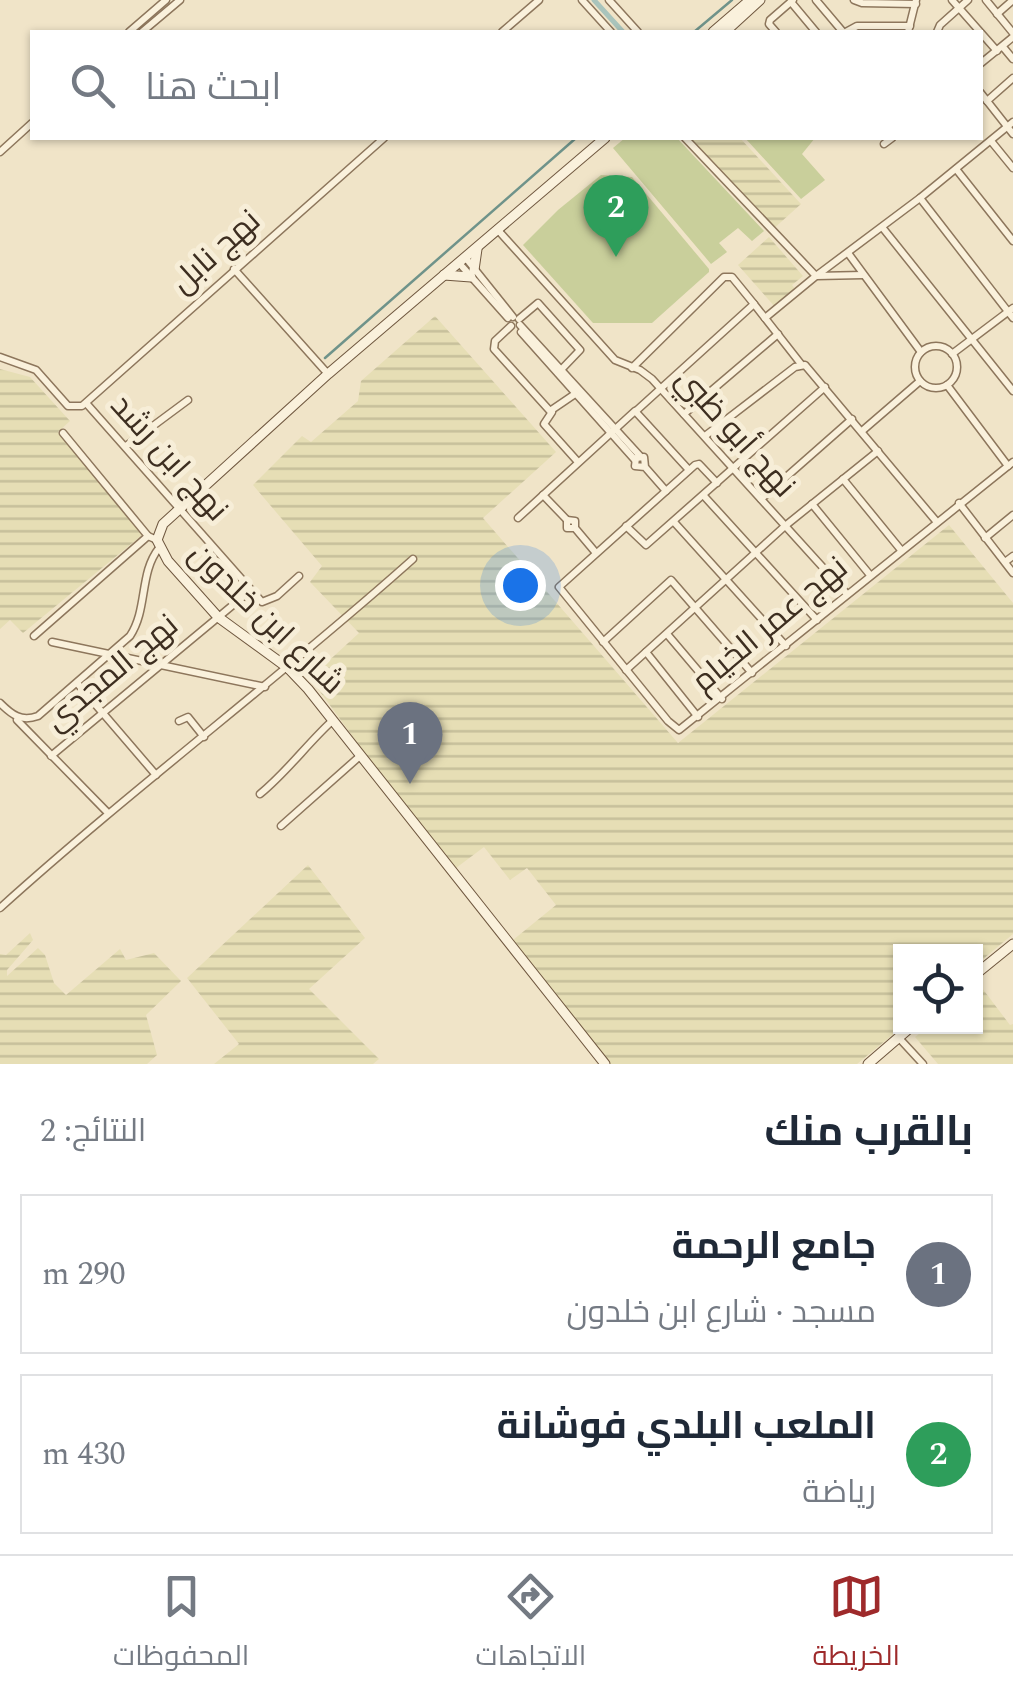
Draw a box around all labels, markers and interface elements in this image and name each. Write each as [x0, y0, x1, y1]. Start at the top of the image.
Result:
search box [30, 30, 983, 140]
icon: search [65, 58, 120, 113]
text: ابحث هنا [145, 59, 281, 117]
pin: 2 [584, 174, 648, 257]
street label: نهج نابل [160, 198, 272, 306]
street label: نهج أبو ظبي [663, 357, 807, 509]
street label: نهج ابن رشد [98, 383, 240, 533]
street label: شارع ابن خلدون [177, 532, 355, 706]
street label: نهج عمر الخيام [681, 545, 859, 705]
your location [495, 560, 546, 611]
street label: نهج المجدي [34, 602, 190, 744]
pin: 1 [378, 702, 442, 784]
map controls [893, 944, 983, 1034]
button: locate [893, 944, 983, 1034]
text: بالقرب منك [764, 1101, 973, 1164]
text: النتائج: 2 [40, 1107, 146, 1156]
text: جامع الرحمة [672, 1218, 876, 1276]
text: 290 m [42, 1250, 126, 1299]
text: 1 [930, 1250, 947, 1299]
text: مسجد · شارع ابن خلدون [567, 1288, 876, 1337]
text: الملعب البلدي فوشانة [497, 1398, 876, 1456]
text: 430 m [42, 1430, 126, 1479]
text: 2 [930, 1430, 947, 1479]
text: رياضة [802, 1468, 876, 1517]
tab: المحفوظات [113, 1569, 249, 1681]
tab: الاتجاهات [476, 1569, 586, 1681]
tab: الخريطة [813, 1569, 900, 1681]

